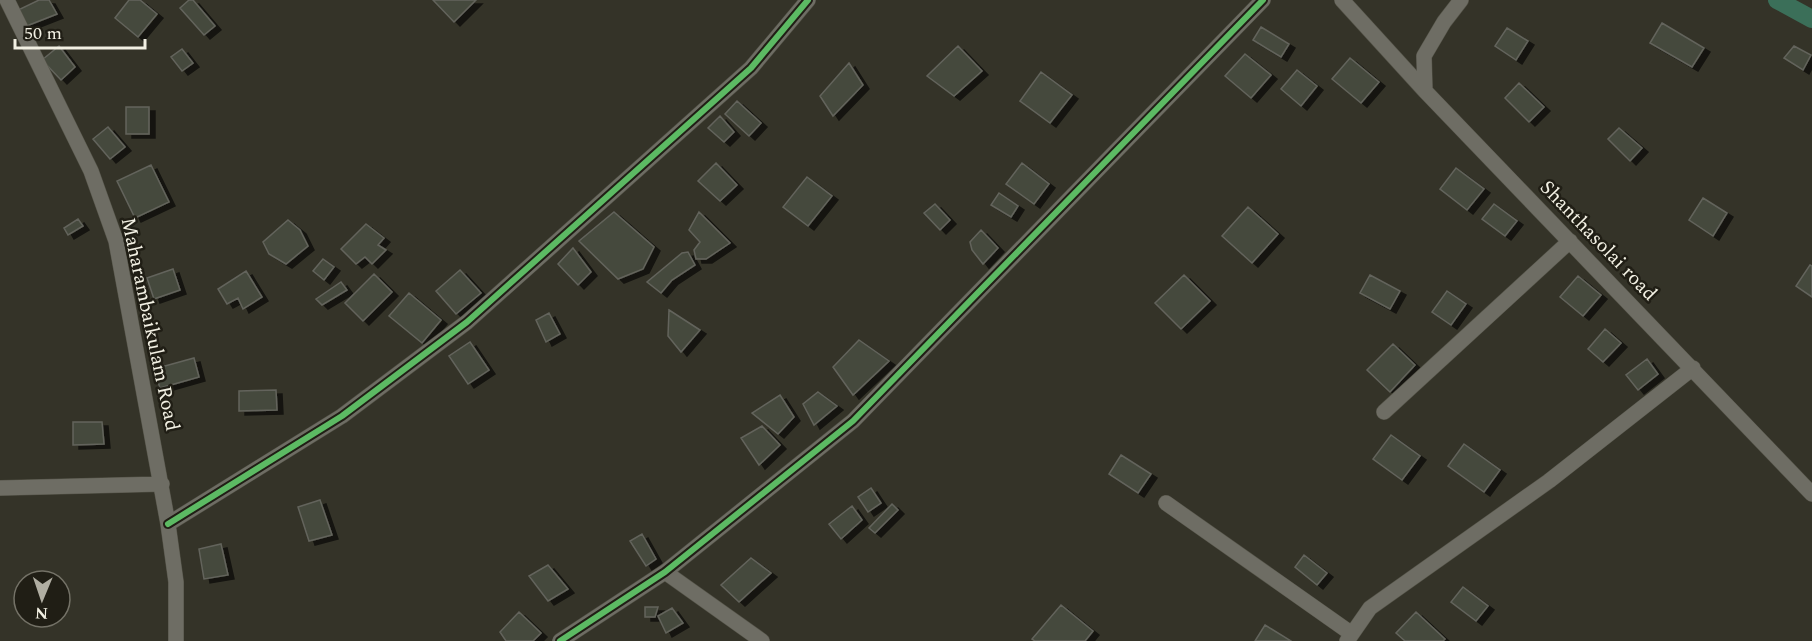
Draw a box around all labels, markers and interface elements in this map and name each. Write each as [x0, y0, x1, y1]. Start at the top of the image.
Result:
scale bar [15, 12, 146, 50]
text: 50 m [24, 20, 62, 47]
street label: Shanthasolai road [1533, 173, 1664, 308]
street label: Maharambaikulam Road [113, 215, 187, 434]
north arrow [12, 569, 72, 629]
text: N [35, 601, 48, 625]

